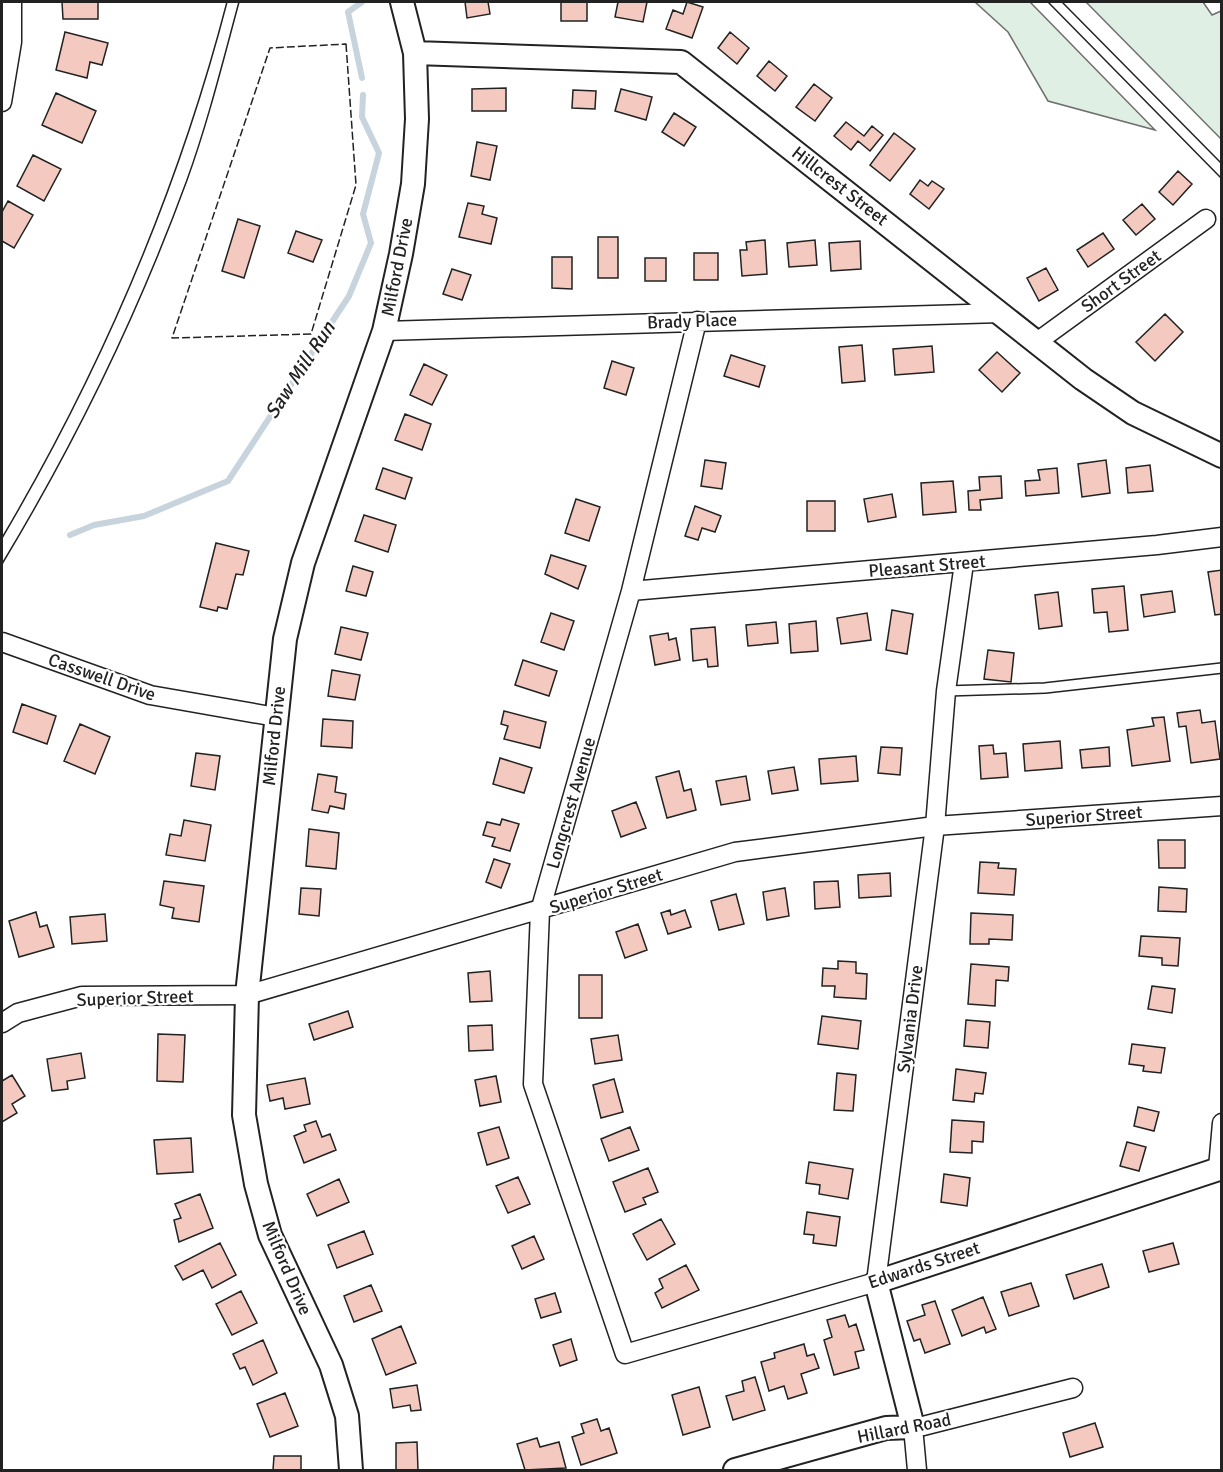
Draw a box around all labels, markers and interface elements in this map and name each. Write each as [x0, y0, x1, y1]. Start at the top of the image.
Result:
street label: Hillcrest Street [788, 142, 892, 230]
street label: Milford Drive [377, 216, 417, 318]
street label: Short Street [1077, 245, 1165, 317]
street label: Brady Place [647, 308, 737, 334]
water label: Saw Mill Run [259, 316, 341, 423]
street label: Pleasant Street [868, 550, 986, 582]
street label: Casswell Drive [45, 648, 159, 706]
street label: Milford Drive [258, 685, 290, 787]
street label: Longcrest Avenue [542, 735, 600, 871]
street label: Superior Street [1025, 801, 1143, 831]
street label: Superior Street [547, 863, 665, 919]
street label: Sylvania Drive [892, 964, 928, 1074]
street label: Superior Street [76, 985, 194, 1011]
street label: Milford Drive [257, 1218, 317, 1318]
street label: Edwards Street [865, 1237, 983, 1293]
street label: Hillard Road [855, 1408, 953, 1448]

